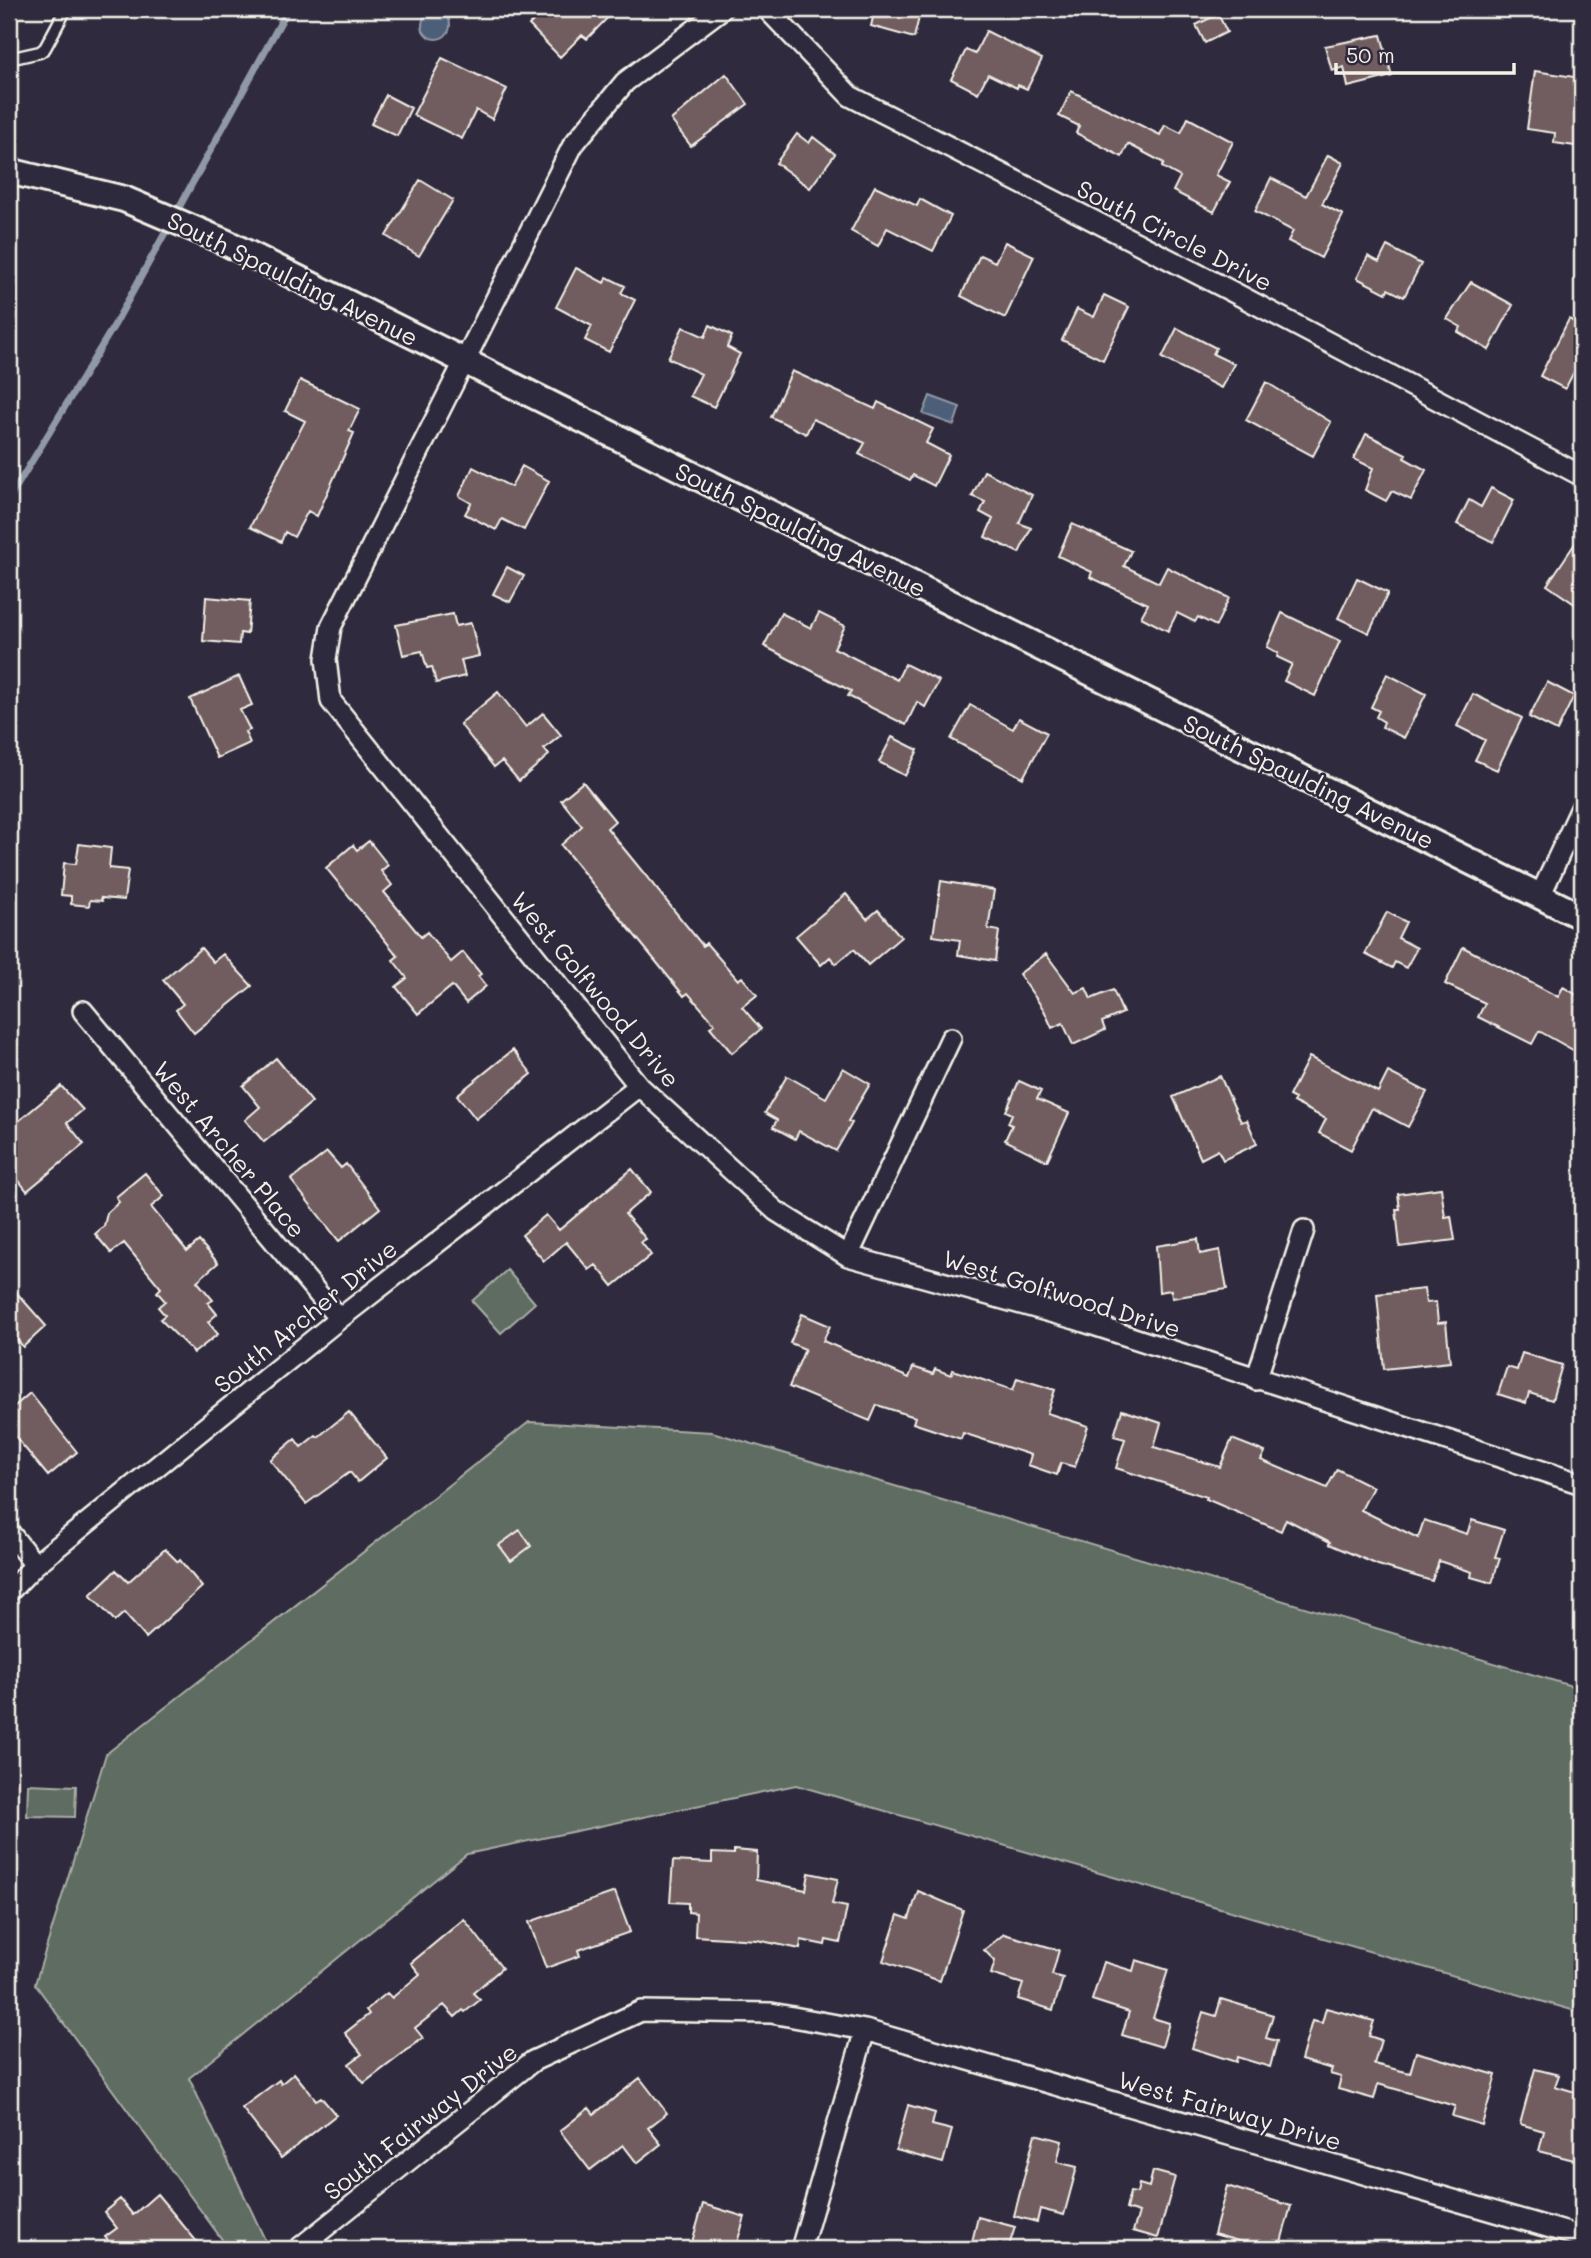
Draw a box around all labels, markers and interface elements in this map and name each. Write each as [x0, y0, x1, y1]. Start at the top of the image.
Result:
scale bar [1336, 32, 1514, 76]
text: 50 m [1346, 41, 1395, 68]
street label: South Circle Drive [1072, 172, 1278, 298]
street label: South Spaulding Avenue [162, 204, 424, 352]
street label: South Spaulding Avenue [670, 455, 932, 603]
street label: South Spaulding Avenue [1178, 707, 1440, 855]
street label: West Golfwood Drive [505, 885, 687, 1093]
street label: West Archer Place [147, 1054, 313, 1244]
street label: South Archer Drive [207, 1233, 403, 1399]
street label: West Golfwood Drive [940, 1242, 1184, 1344]
street label: South Fairway Drive [317, 2036, 523, 2206]
street label: West Fairway Drive [1115, 2063, 1345, 2157]

